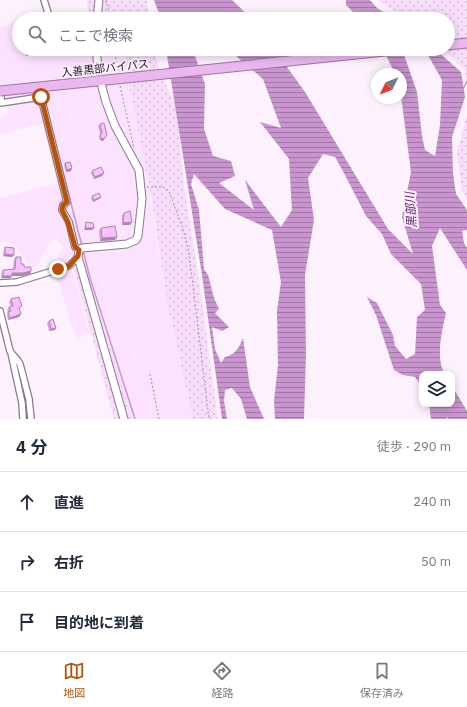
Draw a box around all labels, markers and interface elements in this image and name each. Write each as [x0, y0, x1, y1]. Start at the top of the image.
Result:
search box [12, 12, 455, 56]
icon: search [26, 23, 48, 45]
text: ここで検索 [58, 26, 133, 45]
street label: 入善黒部バイパス [61, 56, 149, 80]
north arrow [371, 68, 407, 104]
route start [32, 88, 50, 106]
water label: 黒部川 [402, 190, 419, 229]
route end [49, 260, 67, 278]
map controls [419, 371, 455, 407]
button: layers [419, 371, 455, 407]
text: 4 分 [16, 436, 47, 458]
text: 徒歩 · 290 m [377, 438, 451, 455]
icon: ahead [16, 491, 38, 513]
text: 直進 [54, 493, 84, 512]
text: 240 m [413, 493, 451, 510]
icon: right [16, 551, 38, 573]
text: 右折 [54, 553, 84, 572]
text: 50 m [421, 553, 451, 570]
icon: arrive [16, 611, 38, 633]
text: 目的地に到着 [54, 613, 144, 632]
tab: 地図 [63, 660, 85, 700]
tab: 経路 [211, 660, 233, 700]
tab: 保存済み [360, 660, 404, 700]

